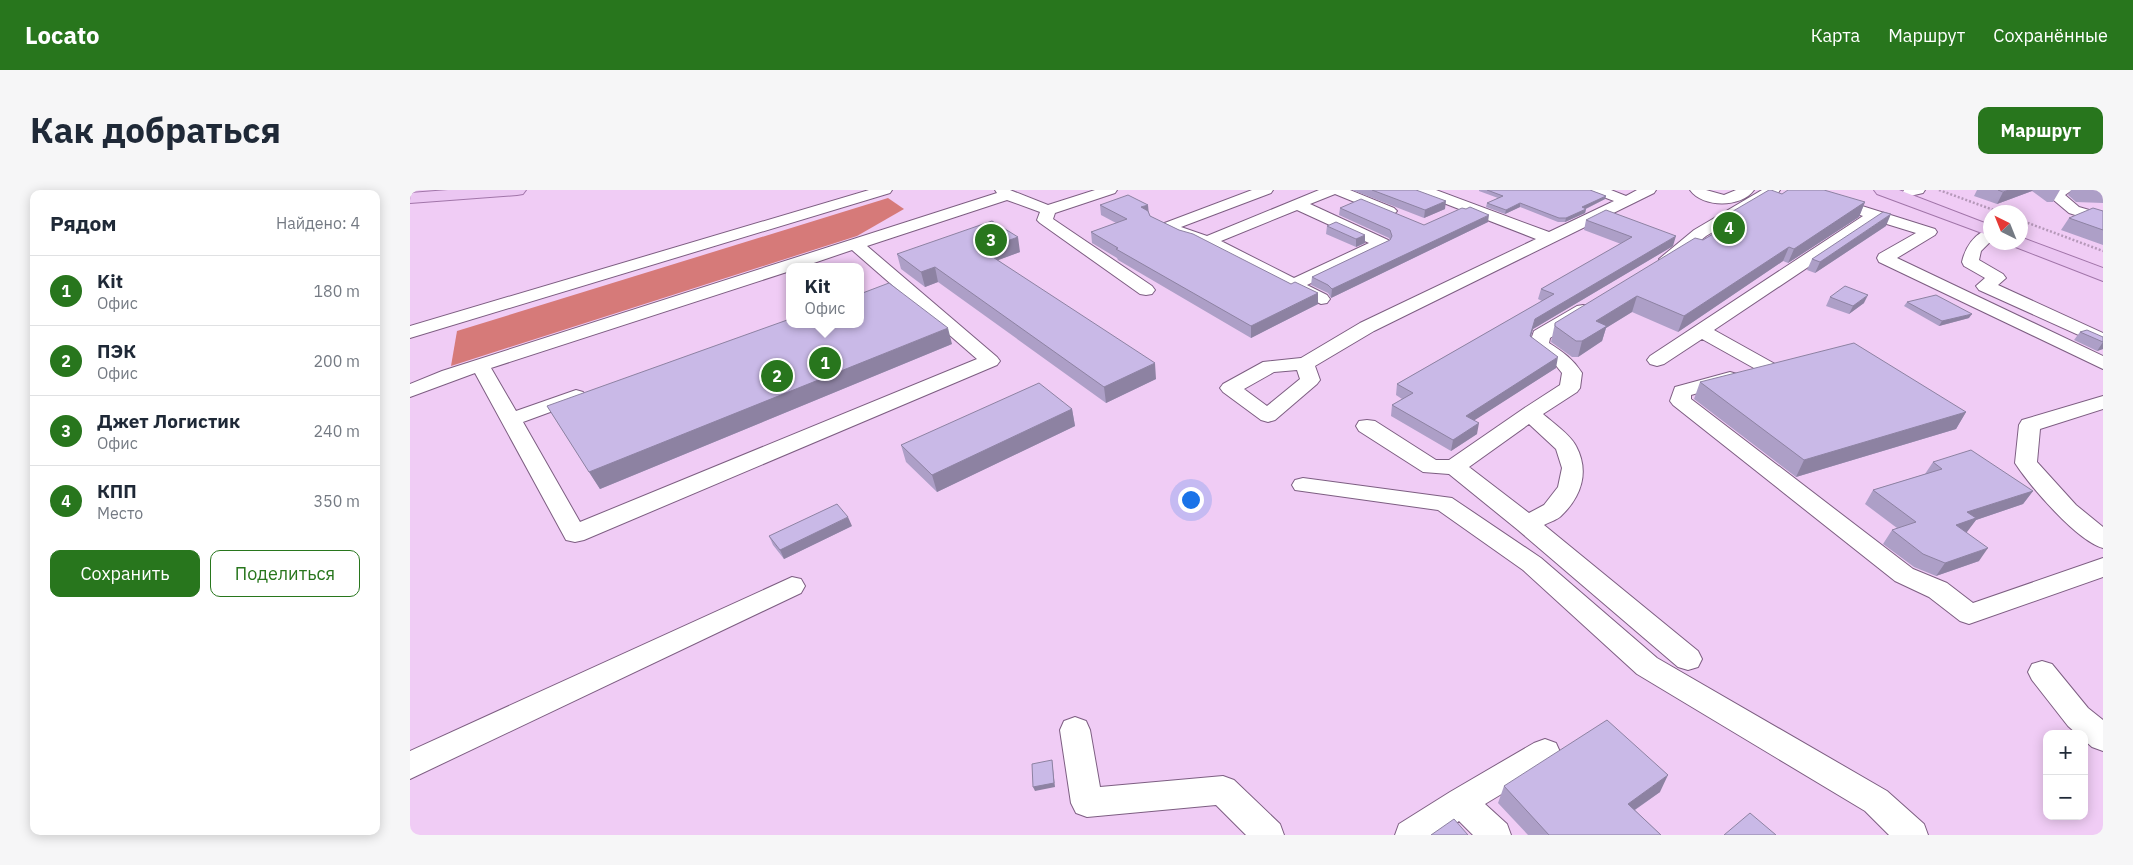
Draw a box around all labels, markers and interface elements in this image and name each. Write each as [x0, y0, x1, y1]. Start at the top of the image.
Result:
text: Locato [25, 19, 100, 51]
text: Карта [1811, 24, 1860, 47]
text: Маршрут [1888, 24, 1965, 47]
text: Сохранённые [1993, 24, 2108, 47]
text: Как добраться [30, 107, 281, 153]
button: Маршрут [1978, 107, 2103, 154]
north arrow [1983, 205, 2028, 250]
text: Рядом [50, 209, 117, 237]
pin: 4 [1713, 209, 1745, 247]
text: Найдено: 4 [276, 213, 360, 233]
pin: 3 [975, 221, 1007, 259]
popup [786, 263, 864, 328]
text: Kit [97, 269, 123, 293]
text: Kit [805, 274, 831, 298]
text: 1 [61, 281, 71, 301]
text: 180 m [313, 281, 360, 301]
text: Офис [97, 293, 138, 313]
text: Офис [805, 298, 845, 318]
text: ПЭК [97, 339, 136, 363]
pin: 1 [809, 344, 841, 382]
text: 2 [61, 351, 71, 371]
text: 200 m [313, 351, 360, 371]
pin: 2 [761, 357, 793, 395]
text: Офис [97, 363, 138, 383]
text: Джет Логистик [97, 409, 240, 433]
text: 3 [61, 421, 71, 441]
text: 240 m [313, 421, 360, 441]
text: Офис [97, 433, 138, 453]
text: КПП [97, 479, 137, 503]
your location [1178, 487, 1204, 513]
text: 4 [61, 491, 71, 511]
text: 350 m [313, 491, 360, 511]
text: Место [97, 503, 143, 523]
button: Сохранить [50, 550, 200, 597]
button: Поделиться [210, 550, 360, 597]
map controls [2043, 730, 2088, 820]
button: + [2043, 730, 2088, 775]
button: − [2043, 775, 2088, 820]

